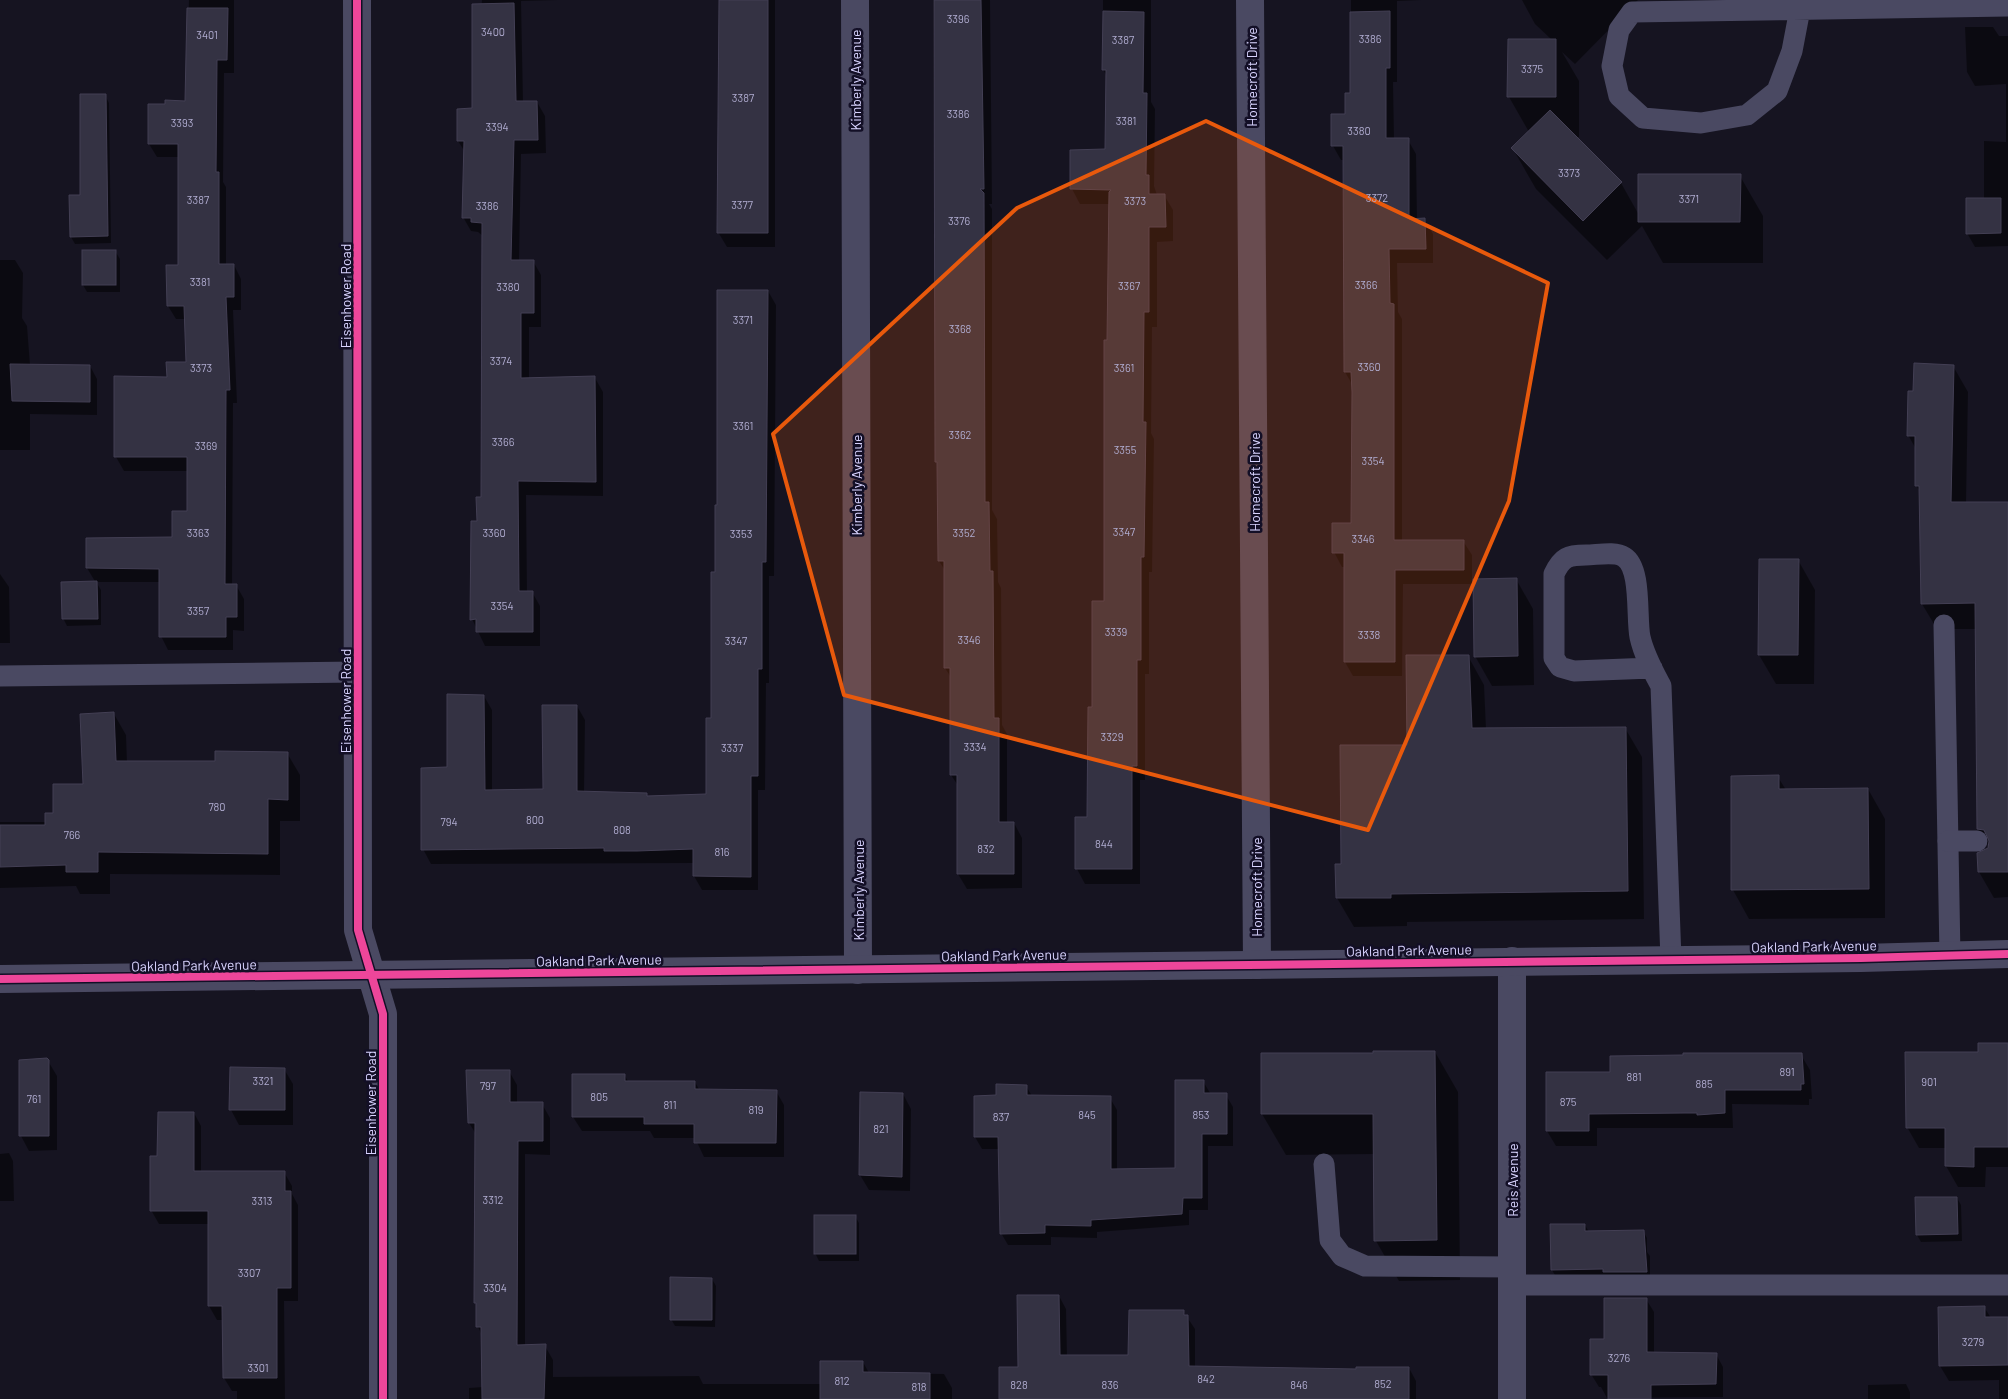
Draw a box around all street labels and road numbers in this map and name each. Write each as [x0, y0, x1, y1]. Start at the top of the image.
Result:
street label: Homecroft Drive [1243, 27, 1260, 127]
street label: Kimberly Avenue [847, 30, 864, 130]
street label: Eisenhower Road [337, 244, 354, 348]
street label: Homecroft Drive [1246, 432, 1263, 532]
street label: Kimberly Avenue [848, 435, 865, 535]
street label: Eisenhower Road [337, 649, 354, 753]
street label: Homecroft Drive [1248, 837, 1265, 937]
street label: Kimberly Avenue [850, 840, 867, 940]
street label: Oakland Park Avenue [1751, 936, 1877, 956]
street label: Oakland Park Avenue [1346, 940, 1472, 960]
street label: Oakland Park Avenue [941, 945, 1067, 965]
street label: Oakland Park Avenue [536, 950, 662, 970]
street label: Oakland Park Avenue [131, 955, 257, 975]
street label: Eisenhower Road [362, 1051, 379, 1155]
street label: Reis Avenue [1504, 1143, 1521, 1217]

